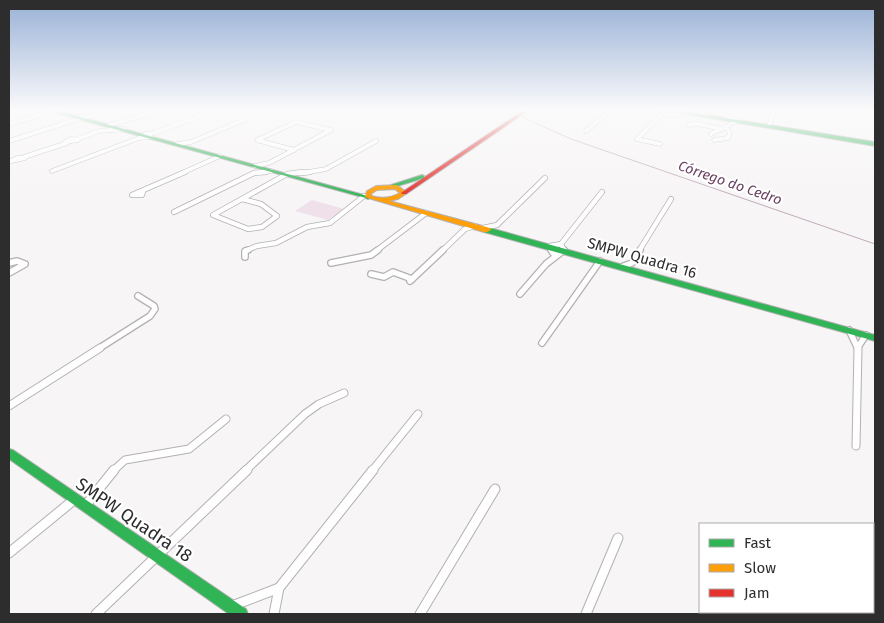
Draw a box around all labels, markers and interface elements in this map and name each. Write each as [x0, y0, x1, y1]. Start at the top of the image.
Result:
water label: Córrego do Cedro [676, 157, 784, 209]
street label: SMPW Quadra 16 [585, 234, 699, 282]
street label: SMPW Quadra 18 [72, 473, 196, 567]
legend [699, 523, 874, 613]
text: Fast [744, 534, 771, 552]
text: Slow [744, 559, 776, 577]
text: Jam [744, 584, 770, 602]

